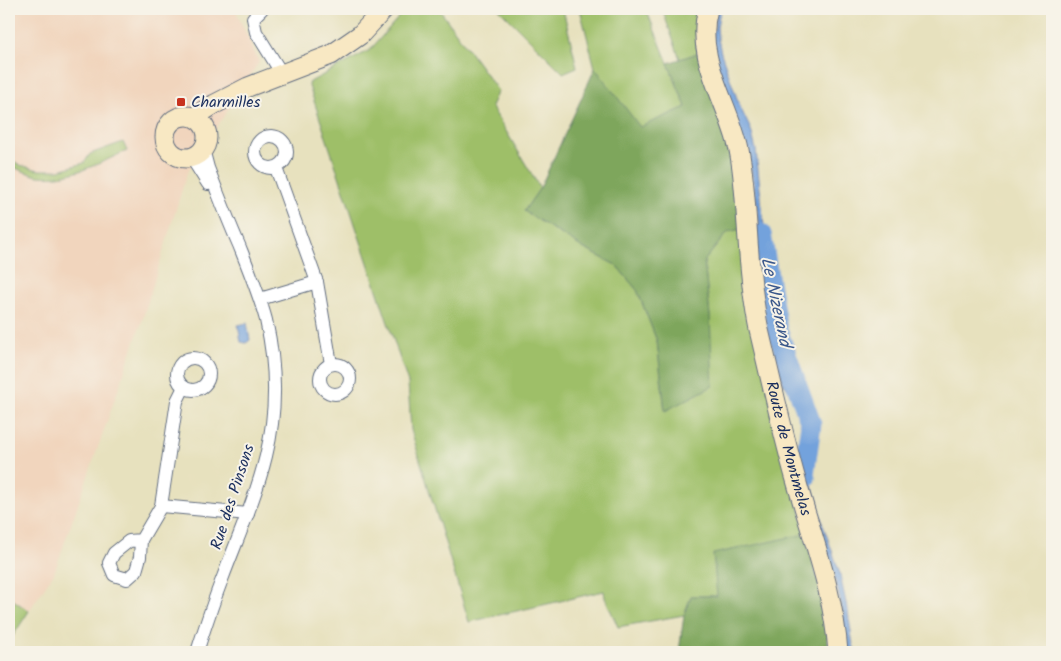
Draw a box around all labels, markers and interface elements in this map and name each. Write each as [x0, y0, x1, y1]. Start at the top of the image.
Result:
place label: Charmilles [191, 90, 261, 115]
marker: Charmilles [175, 96, 187, 108]
water label: Le Nizerand [751, 255, 799, 353]
street label: Route de Montmelas [759, 378, 818, 519]
street label: Rue des Pinsons [204, 441, 262, 553]

